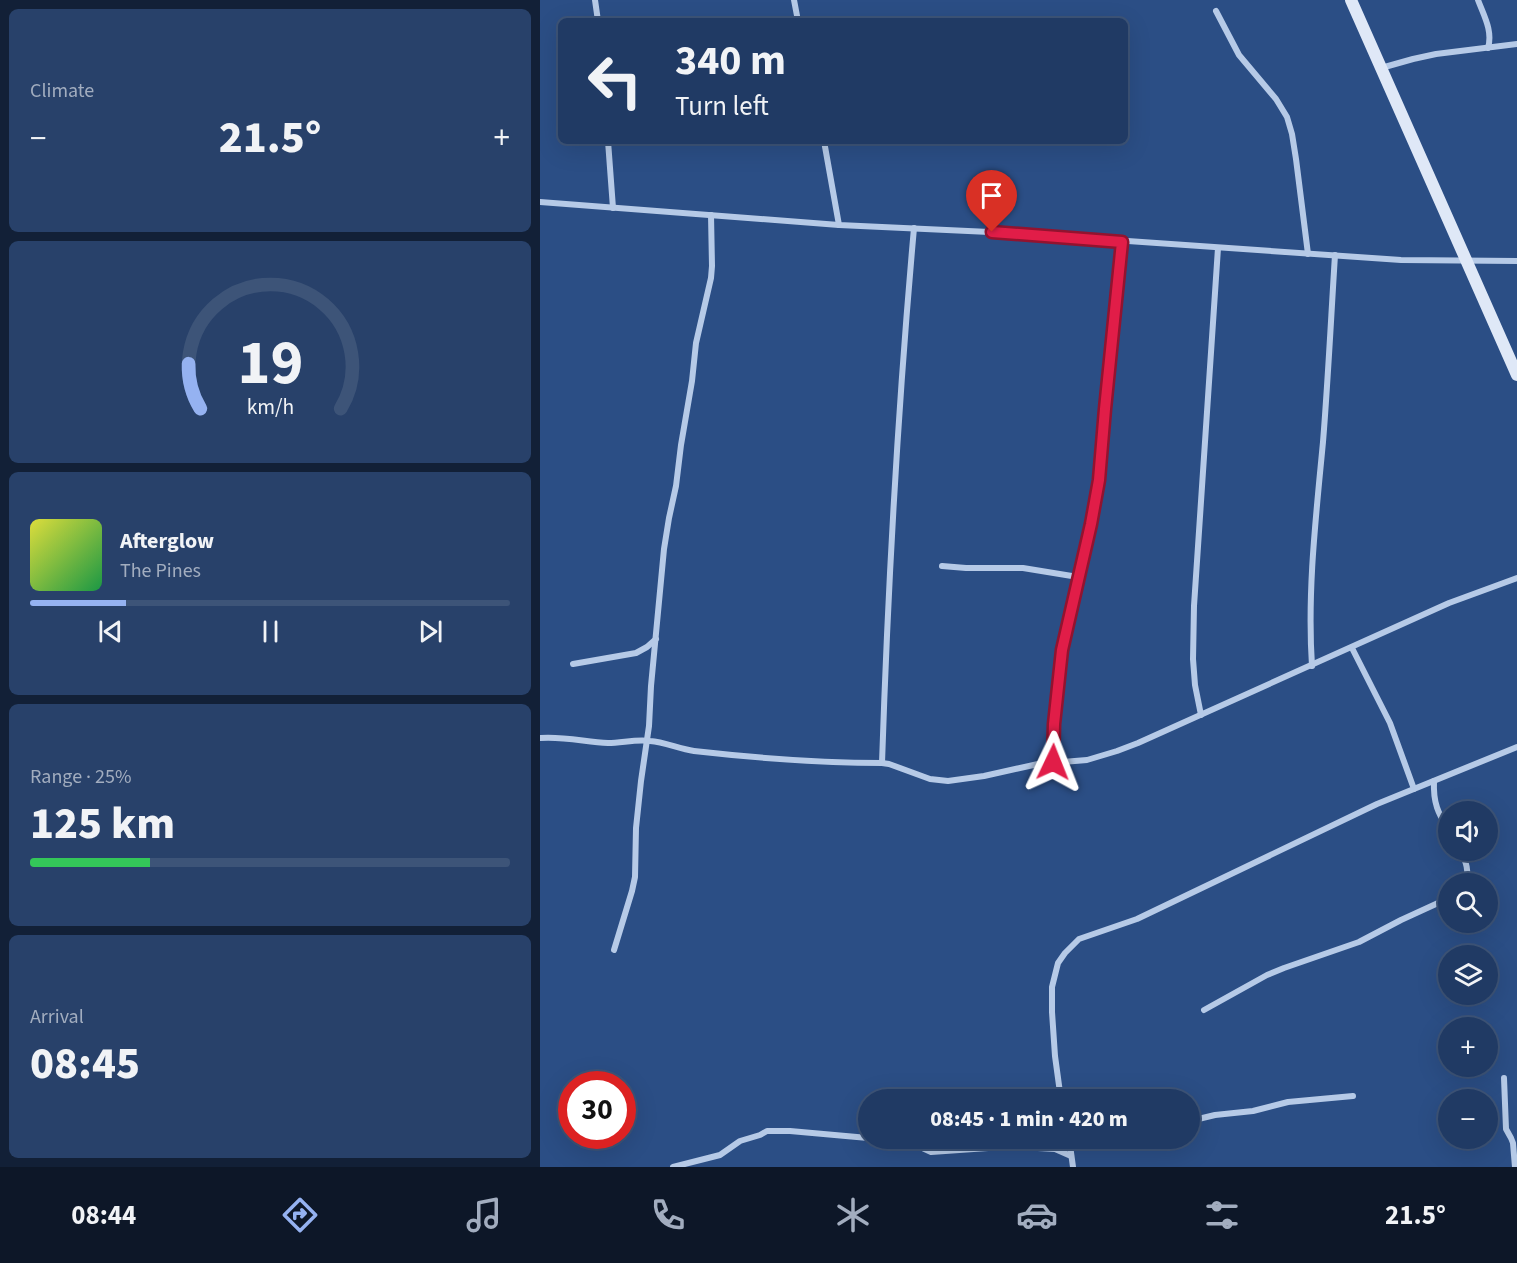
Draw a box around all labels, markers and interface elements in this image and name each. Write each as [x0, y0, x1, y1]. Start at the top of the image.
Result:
text: 340 m [675, 31, 786, 91]
icon: left [576, 42, 654, 120]
text: Climate [30, 77, 94, 105]
text: Turn left [675, 87, 769, 126]
text: 21.5° [219, 106, 321, 170]
text: − [30, 115, 46, 162]
text: + [494, 115, 510, 162]
pin [966, 170, 1017, 232]
icon: arrive [975, 179, 1008, 212]
text: 19 [237, 319, 303, 408]
text: km/h [246, 392, 294, 423]
text: Afterglow [120, 525, 214, 557]
text: The Pines [120, 557, 201, 585]
icon: previous [94, 615, 127, 648]
icon: pause [254, 615, 287, 648]
icon: next [414, 615, 447, 648]
position arrow [1021, 730, 1085, 794]
text: Range · 25% [30, 763, 131, 791]
text: 125 km [30, 792, 175, 856]
map controls [1438, 801, 1498, 1149]
button: sound [1438, 801, 1498, 861]
button: search [1438, 873, 1498, 933]
button: layers [1438, 945, 1498, 1005]
text: Arrival [30, 1003, 84, 1031]
button: + [1438, 1017, 1498, 1077]
text: 08:45 [30, 1032, 140, 1096]
speed limit sign: 30 [558, 1071, 636, 1149]
button: − [1438, 1089, 1498, 1149]
text: 08:45 · 1 min · 420 m [930, 1103, 1128, 1135]
icon: directions [279, 1194, 321, 1236]
icon: music [463, 1194, 505, 1236]
icon: phone [647, 1194, 689, 1236]
icon: climate [832, 1194, 874, 1236]
icon: car [1016, 1194, 1058, 1236]
icon: filters [1201, 1194, 1243, 1236]
text: 08:44 [71, 1196, 136, 1235]
text: 21.5° [1385, 1196, 1446, 1235]

